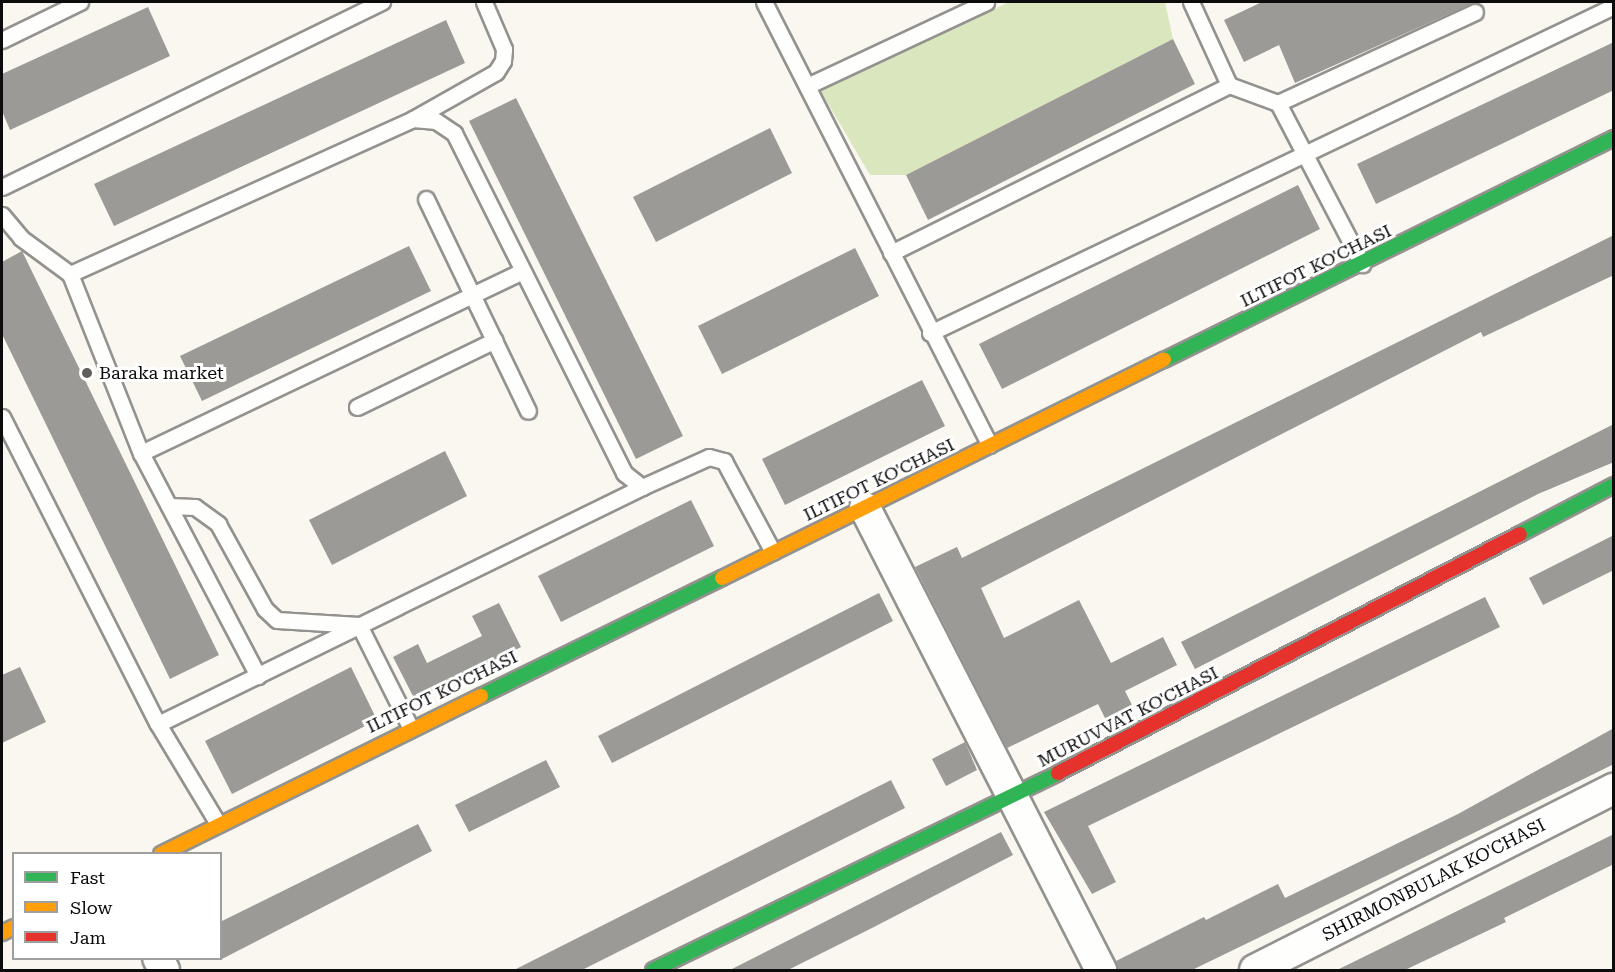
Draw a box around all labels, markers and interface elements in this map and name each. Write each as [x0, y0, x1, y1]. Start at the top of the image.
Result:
street label: ILTIFOT KO'CHASI [1237, 220, 1395, 312]
place label: Baraka market [99, 362, 224, 384]
marker: Baraka market [80, 366, 94, 380]
street label: ILTIFOT KO'CHASI [800, 434, 958, 526]
street label: ILTIFOT KO'CHASI [363, 646, 521, 738]
street label: MURUVVAT KO'CHASI [1034, 662, 1222, 772]
street label: SHIRMONBULAK KO'CHASI [1319, 814, 1549, 946]
legend [12, 852, 222, 960]
text: Fast [70, 867, 105, 888]
text: Slow [70, 897, 112, 918]
text: Jam [70, 927, 106, 948]

